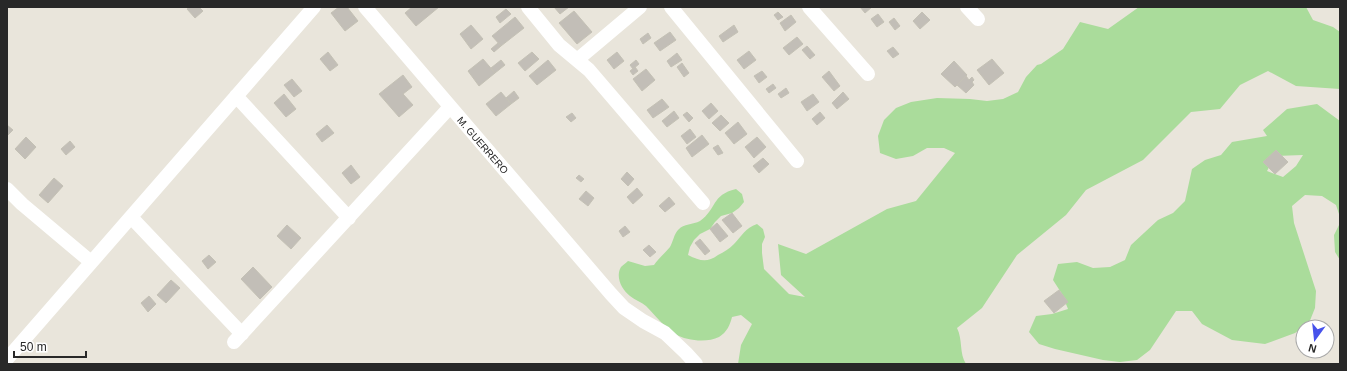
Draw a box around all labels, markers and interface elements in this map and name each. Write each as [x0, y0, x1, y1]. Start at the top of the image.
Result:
street label: M. GUERRERO [455, 115, 510, 176]
north arrow [1295, 319, 1335, 359]
scale bar [14, 333, 86, 359]
text: 50 m [20, 340, 47, 354]
text: N [1307, 342, 1318, 355]

